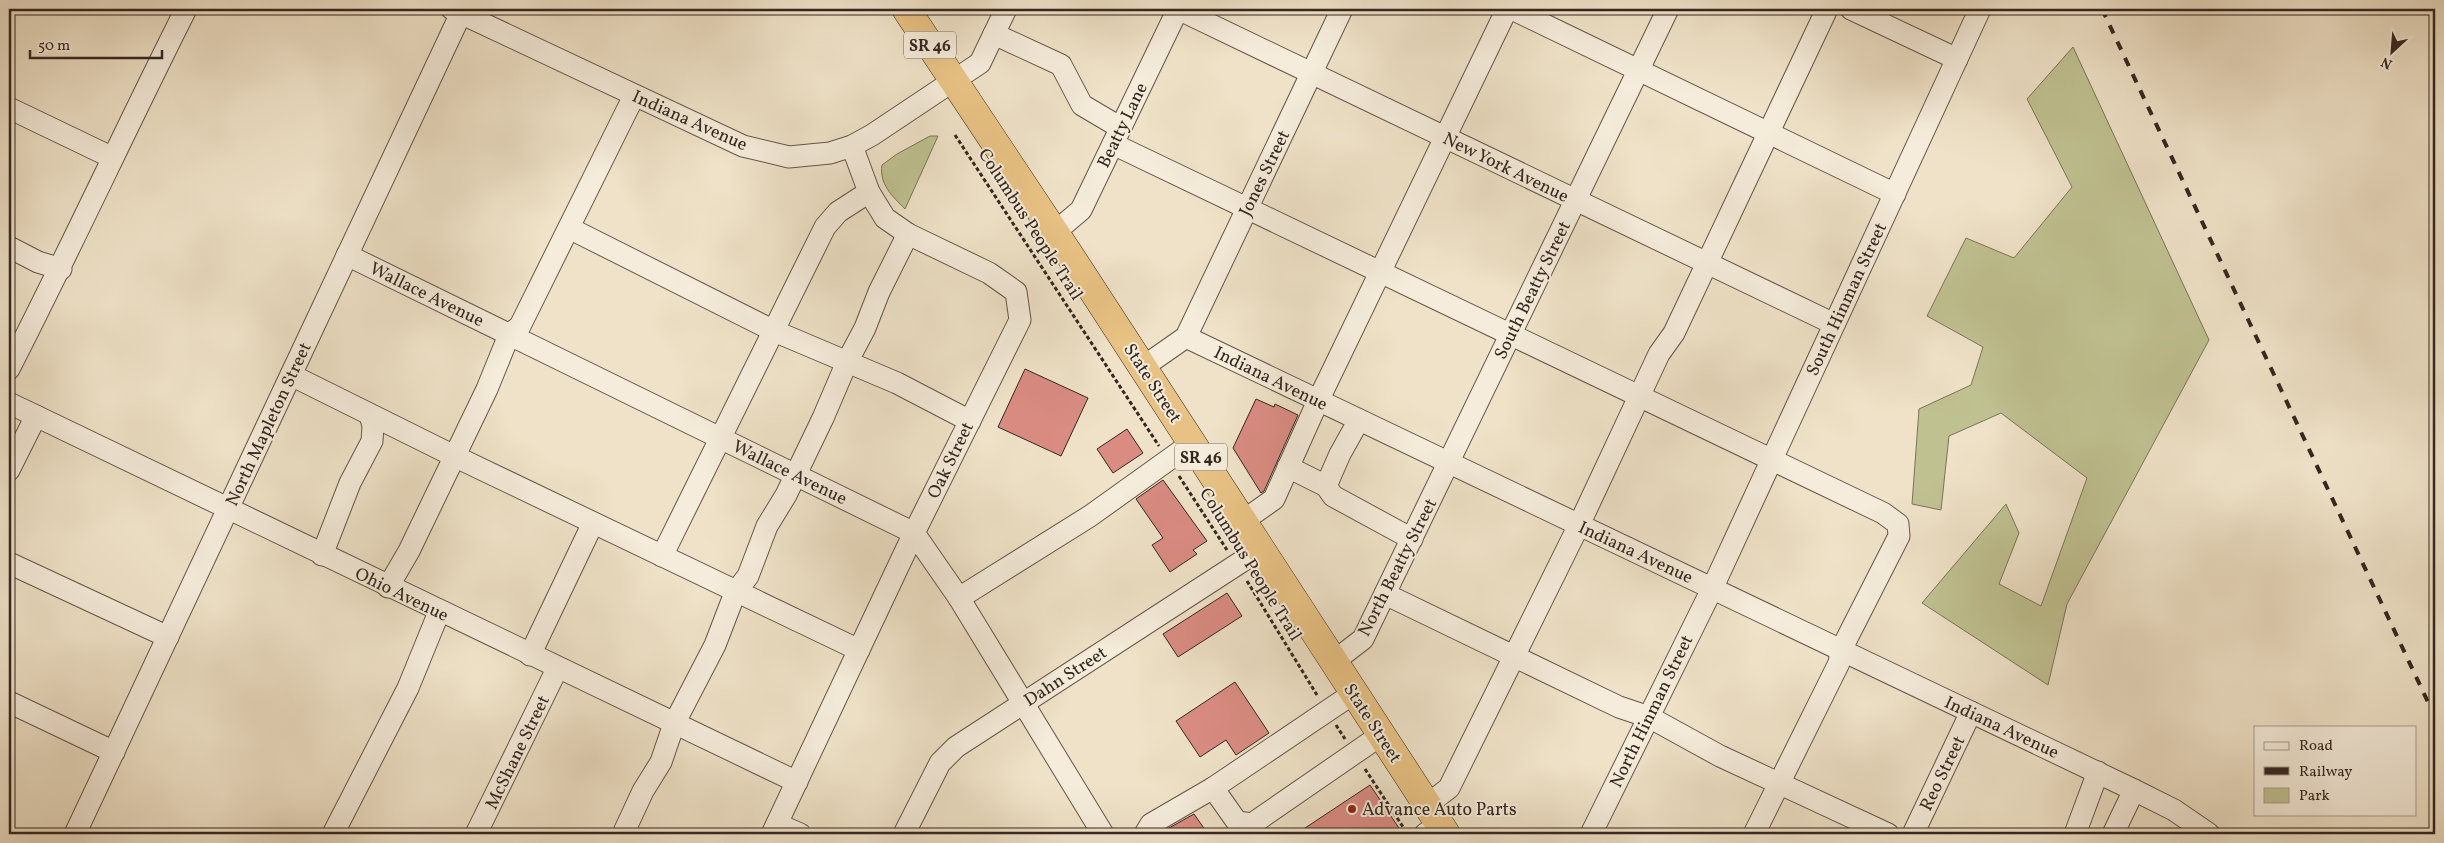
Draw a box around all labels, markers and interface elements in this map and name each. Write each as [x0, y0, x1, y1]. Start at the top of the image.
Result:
scale bar [30, 28, 162, 60]
north arrow [2366, 28, 2416, 78]
road number: SR 46 [904, 32, 956, 58]
text: 50 m [38, 36, 70, 57]
text: N [2378, 52, 2396, 73]
street label: Beatty Lane [1092, 79, 1155, 172]
street label: Indiana Avenue [628, 85, 751, 158]
street label: Jones Street [1234, 126, 1297, 221]
street label: New York Avenue [1438, 127, 1573, 210]
street label: Columbus People Trail [971, 144, 1088, 306]
street label: South Beatty Street [1489, 217, 1578, 364]
street label: South Hinman Street [1801, 219, 1894, 380]
street label: Wallace Avenue [365, 257, 488, 334]
street label: North Mapleton Street [220, 339, 318, 511]
street label: State Street [1117, 339, 1187, 429]
street label: Indiana Avenue [1209, 341, 1331, 418]
street label: Oak Street [922, 418, 981, 503]
street label: Wallace Avenue [728, 435, 851, 512]
road number: SR 46 [1175, 444, 1227, 471]
street label: Columbus People Trail [1192, 483, 1307, 646]
street label: North Beatty Street [1353, 494, 1444, 641]
street label: Indiana Avenue [1574, 516, 1697, 591]
street label: Ohio Avenue [350, 562, 452, 629]
street label: North Hinman Street [1604, 631, 1700, 792]
street label: Dahn Street [1019, 641, 1112, 713]
street label: State Street [1337, 679, 1407, 769]
street label: McShane Street [480, 691, 557, 814]
street label: Indiana Avenue [1940, 691, 2063, 766]
legend [2254, 726, 2416, 816]
street label: Reo Street [1914, 732, 1972, 815]
text: Road [2299, 736, 2333, 757]
text: Railway [2299, 762, 2352, 783]
text: Park [2299, 786, 2330, 807]
place label: Advance Auto Parts [1362, 798, 1517, 823]
marker: Advance Auto Parts [1346, 803, 1358, 815]

